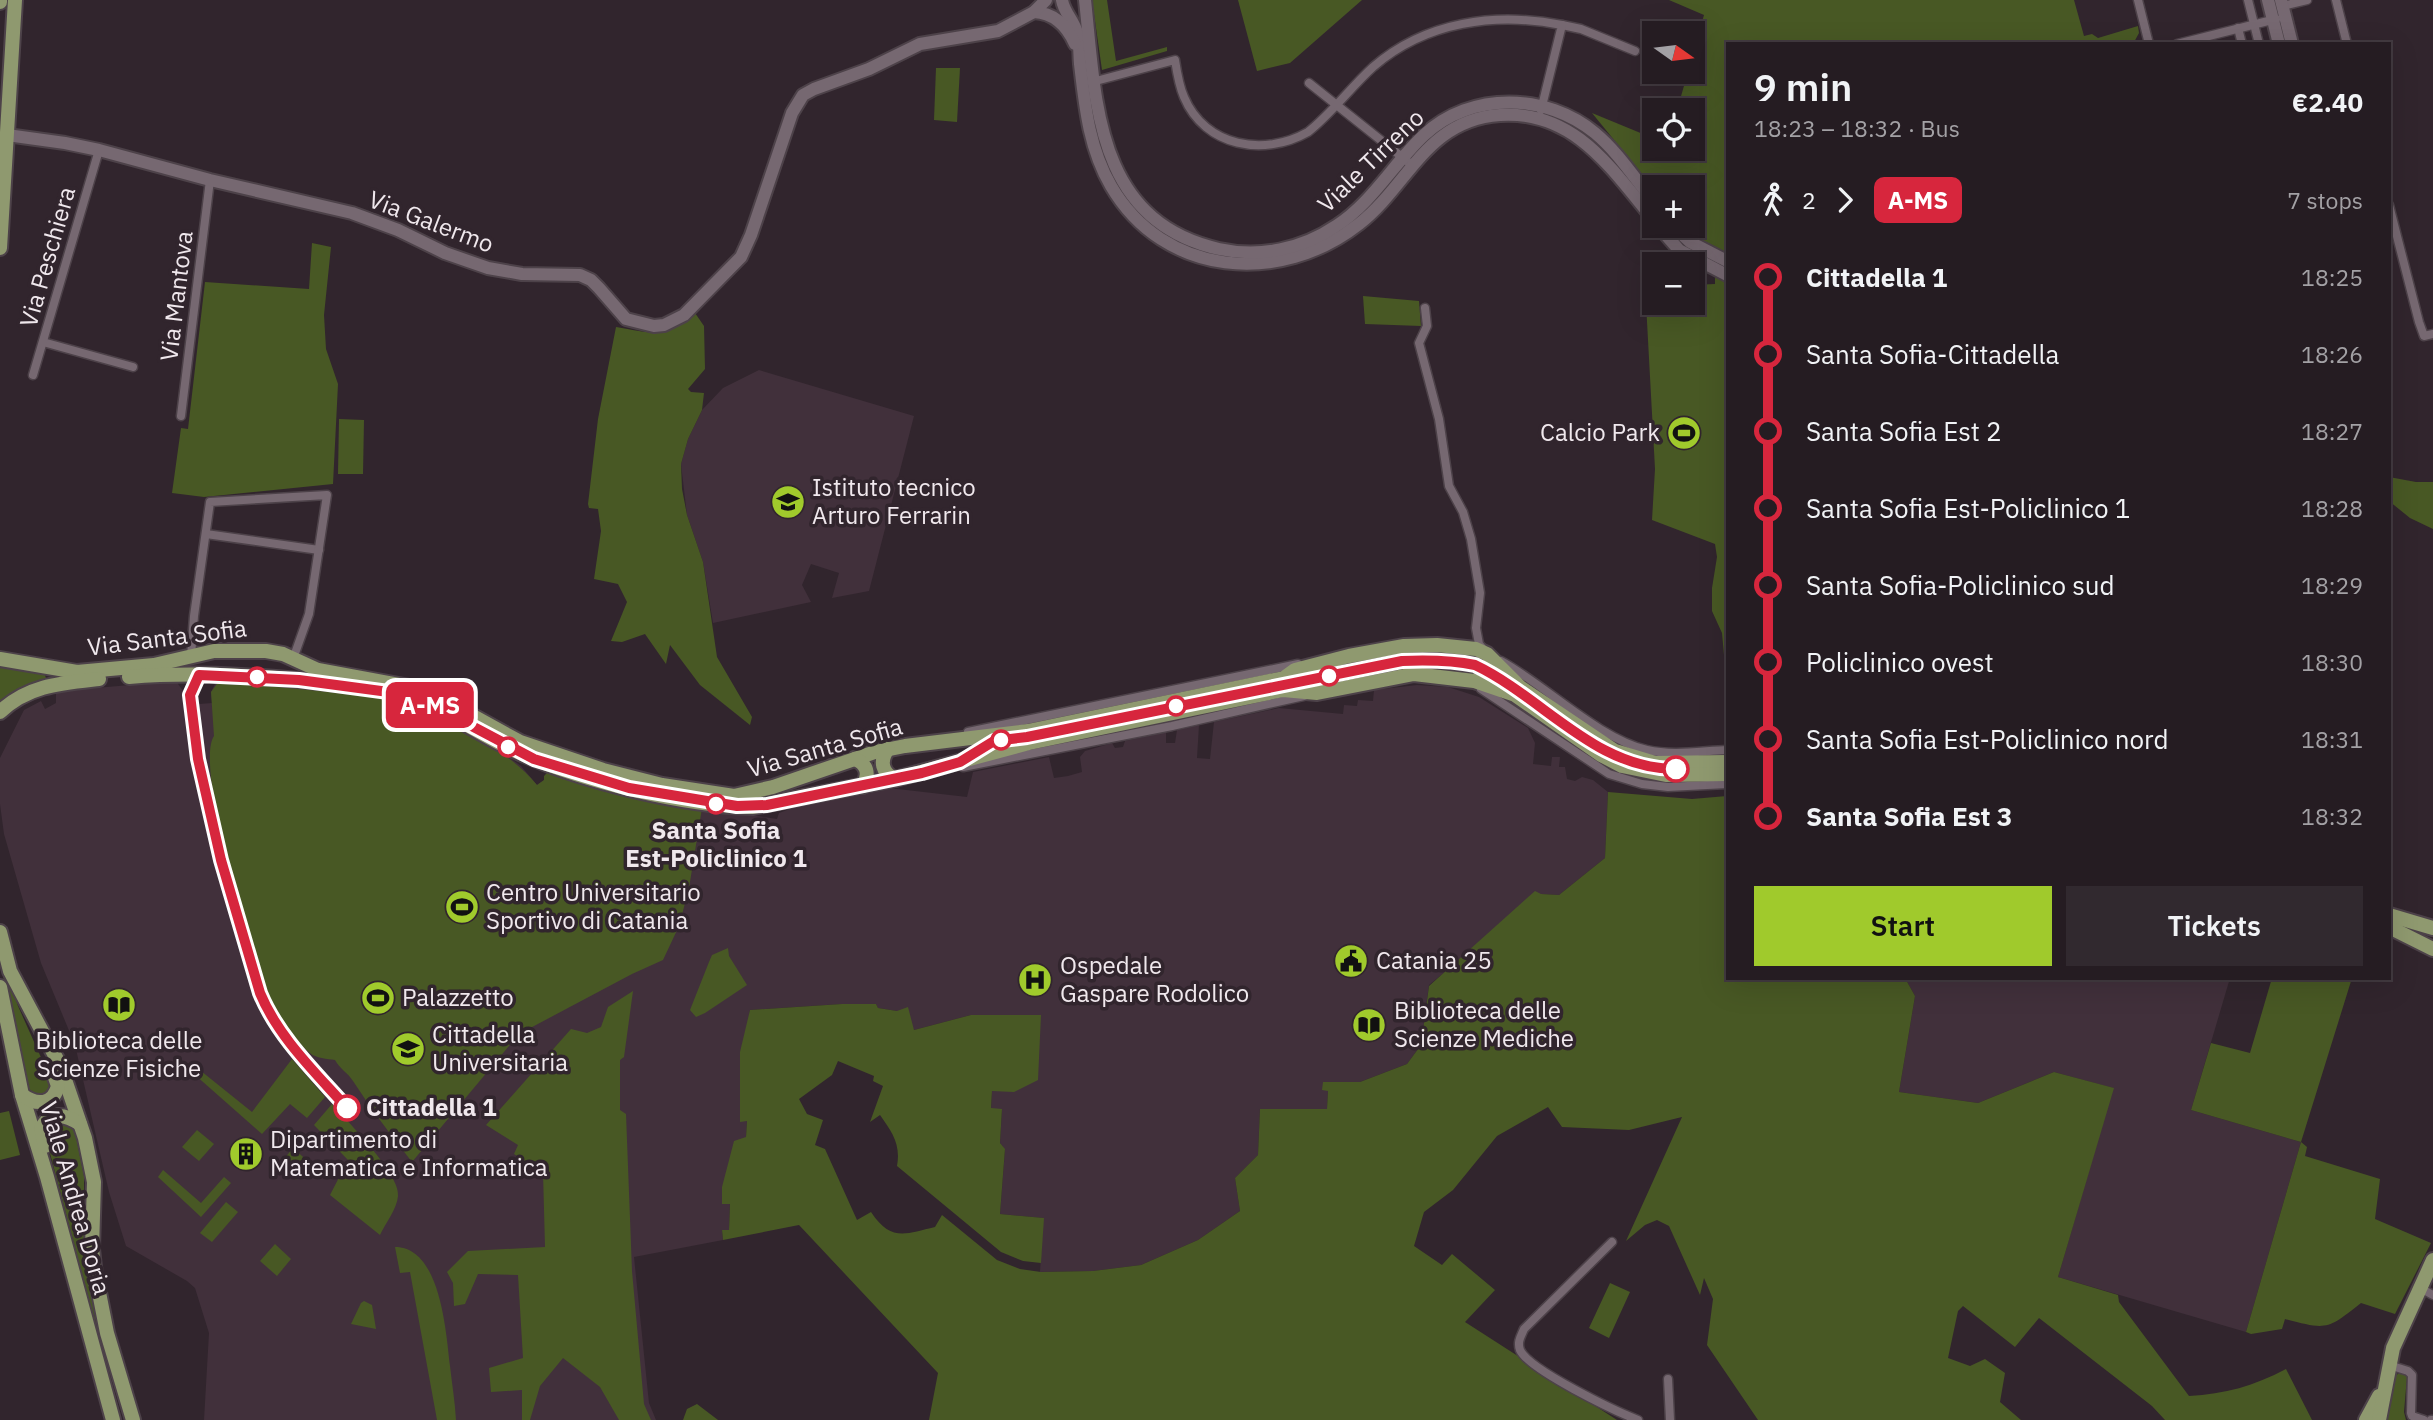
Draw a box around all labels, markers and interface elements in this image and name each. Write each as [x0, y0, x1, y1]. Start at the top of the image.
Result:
north arrow [1642, 21, 1704, 84]
map controls [1642, 21, 1705, 315]
text: 9 min [1754, 62, 1852, 111]
text: €2.40 [2292, 85, 2363, 119]
button: locate [1642, 98, 1705, 161]
street label: Viale Tirreno [1310, 101, 1430, 219]
text: 18:23 – 18:32 · Bus [1754, 113, 1960, 143]
button: + [1642, 175, 1705, 238]
icon: walk [1754, 181, 1792, 219]
icon: forward [1826, 181, 1864, 219]
street label: Via Peschiera [12, 183, 82, 331]
street label: Via Galermo [364, 183, 498, 260]
text: A-MS [1888, 184, 1948, 216]
text: 2 [1802, 185, 1816, 215]
text: 7 stops [2287, 185, 2363, 215]
street label: Via Mantova [152, 229, 200, 363]
button: − [1642, 252, 1705, 315]
text: Cittadella 1 [1806, 260, 1947, 294]
text: 18:25 [2301, 262, 2363, 292]
text: Santa Sofia-Cittadella [1806, 337, 2059, 371]
text: 18:26 [2301, 339, 2363, 369]
sports icon: Calcio Park [1665, 414, 1703, 452]
text: Santa Sofia Est 2 [1806, 414, 2002, 448]
place label: Calcio Park [1540, 416, 1660, 448]
text: 18:27 [2301, 416, 2363, 446]
place label: Istituto tecnico Arturo Ferrarin [812, 471, 976, 531]
school or university icon: Istituto tecnico Arturo Ferrarin [769, 483, 807, 521]
text: Santa Sofia Est-Policlinico 1 [1806, 491, 2130, 525]
text: 18:28 [2301, 493, 2363, 523]
text: Santa Sofia-Policlinico sud [1806, 568, 2115, 602]
text: 18:29 [2301, 570, 2363, 600]
street label: Via Santa Sofia [85, 611, 248, 663]
text: Policlinico ovest [1806, 645, 1994, 679]
text: 18:30 [2301, 647, 2363, 677]
unlabelled marker [1319, 666, 1339, 686]
unlabelled marker [247, 667, 267, 687]
line badge: A-MS [381, 682, 479, 728]
text: A-MS [400, 689, 460, 721]
unlabelled marker [1166, 696, 1186, 716]
street label: Via Santa Sofia [743, 710, 906, 784]
text: Santa Sofia Est-Policlinico nord [1806, 722, 2169, 756]
text: 18:31 [2301, 724, 2363, 754]
unlabelled marker [991, 730, 1011, 750]
unlabelled marker [498, 737, 518, 757]
unlabelled marker [1663, 756, 1689, 782]
marker: Santa Sofia Est-Policlinico 1 [706, 794, 726, 814]
text: Santa Sofia Est 3 [1806, 799, 2012, 833]
text: 18:32 [2301, 801, 2363, 831]
place label: Santa Sofia Est-Policlinico 1 [625, 814, 807, 874]
place label: Centro Universitario Sportivo di Catania [486, 876, 701, 936]
button: Start [1754, 886, 2052, 966]
button: Tickets [2066, 886, 2363, 966]
sports icon: Centro Universitario Sportivo di Catania [443, 888, 481, 926]
public building icon: Catania 25 [1332, 942, 1370, 980]
place label: Catania 25 [1376, 944, 1492, 976]
place label: Ospedale Gaspare Rodolico [1060, 949, 1249, 1009]
hospital icon: Ospedale Gaspare Rodolico [1016, 961, 1054, 999]
sports icon: Palazzetto [359, 979, 397, 1017]
place label: Palazzetto [402, 981, 514, 1013]
library icon: Biblioteca delle Scienze Fisiche [100, 986, 138, 1024]
place label: Biblioteca delle Scienze Mediche [1394, 994, 1574, 1054]
library icon: Biblioteca delle Scienze Mediche [1350, 1006, 1388, 1044]
place label: Cittadella Universitaria [432, 1018, 568, 1078]
place label: Biblioteca delle Scienze Fisiche [36, 1024, 202, 1084]
school or university icon: Cittadella Universitaria [389, 1030, 427, 1068]
place label: Cittadella 1 [366, 1091, 497, 1123]
marker: Cittadella 1 [334, 1095, 360, 1121]
street label: Viale Andrea Doria [33, 1098, 119, 1298]
place label: Dipartimento di Matematica e Informatica [270, 1123, 548, 1183]
building icon: Dipartimento di Matematica e Informatica [227, 1135, 265, 1173]

